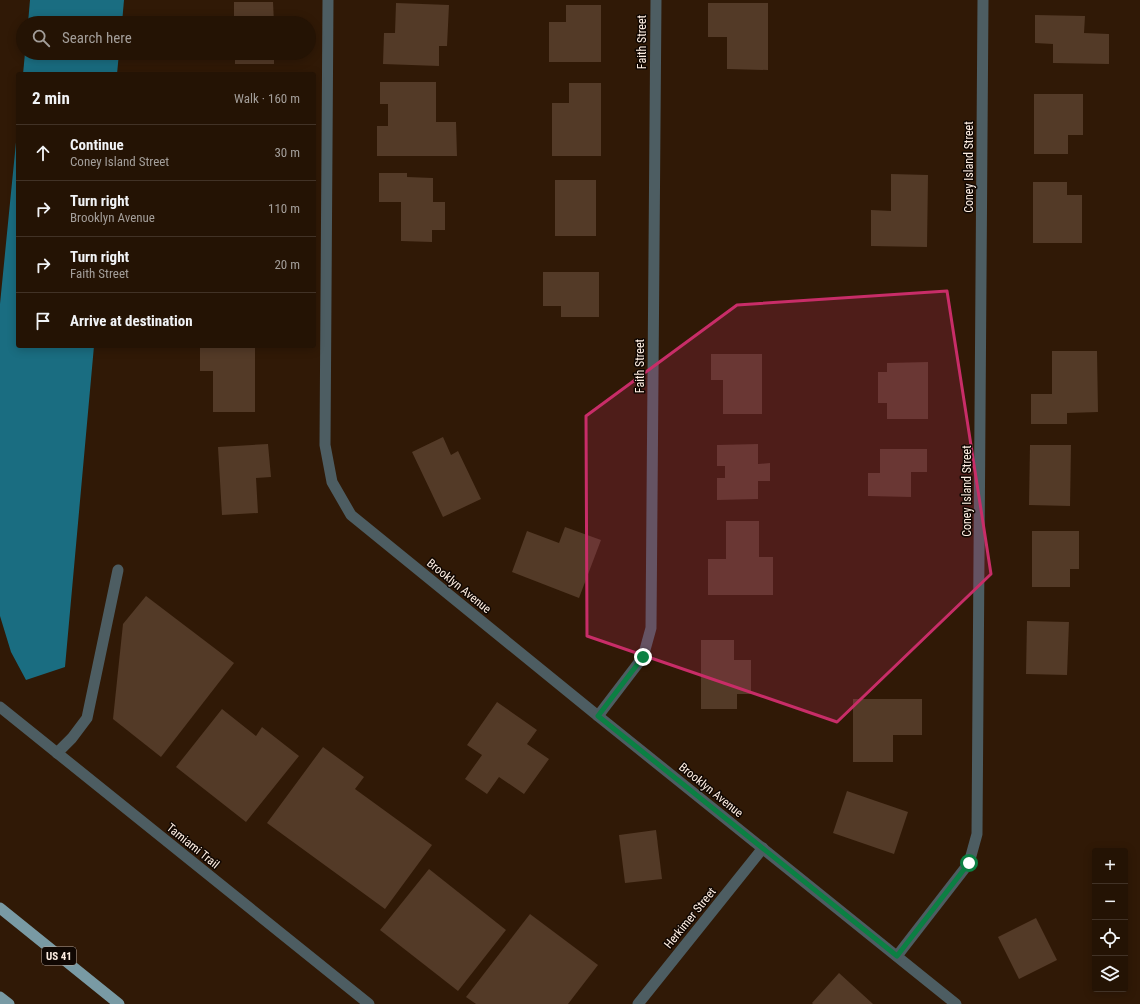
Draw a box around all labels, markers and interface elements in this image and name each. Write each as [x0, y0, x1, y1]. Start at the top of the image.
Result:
street label: Faith Street [635, 14, 649, 69]
search box [16, 16, 316, 60]
icon: search [30, 27, 52, 49]
text: Search here [62, 29, 132, 47]
text: 2 min [32, 88, 70, 108]
text: Walk · 160 m [234, 91, 300, 106]
street label: Coney Island Street [962, 121, 976, 213]
text: Continue [70, 136, 124, 154]
icon: ahead [32, 142, 54, 164]
text: 30 m [274, 145, 300, 160]
text: Coney Island Street [70, 154, 169, 169]
text: Turn right [70, 192, 129, 210]
icon: right [32, 198, 54, 220]
text: 110 m [268, 201, 300, 216]
text: Brooklyn Avenue [70, 210, 155, 225]
text: Turn right [70, 248, 129, 266]
icon: right [32, 254, 54, 276]
text: 20 m [274, 257, 300, 272]
text: Faith Street [70, 266, 129, 281]
icon: arrive [32, 310, 54, 332]
text: Arrive at destination [70, 312, 193, 330]
street label: Faith Street [633, 338, 647, 393]
street label: Coney Island Street [960, 445, 974, 537]
street label: Brooklyn Avenue [424, 556, 494, 616]
route end [634, 648, 652, 666]
street label: Brooklyn Avenue [676, 760, 746, 820]
street label: Tamiami Trail [164, 821, 222, 871]
map controls [1092, 848, 1128, 992]
button: + [1092, 848, 1128, 884]
route start [960, 854, 978, 872]
street label: Herkimer Street [661, 884, 719, 951]
button: − [1092, 884, 1128, 920]
button: locate [1092, 920, 1128, 956]
road number: US 41 [42, 947, 76, 965]
button: layers [1092, 956, 1128, 992]

